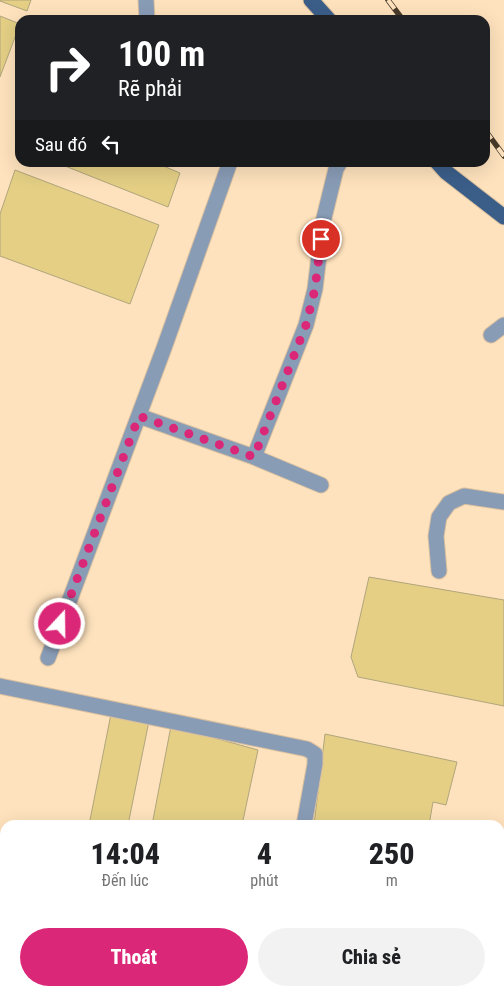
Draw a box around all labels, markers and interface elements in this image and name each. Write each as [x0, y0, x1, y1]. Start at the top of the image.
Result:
text: 100 m [118, 34, 205, 75]
icon: right [35, 35, 100, 100]
text: Rẽ phải [118, 76, 182, 101]
icon: left [97, 130, 125, 158]
text: Sau đó [35, 133, 87, 156]
pin [300, 218, 342, 260]
icon: arrive [307, 225, 335, 253]
position arrow [33, 597, 85, 649]
text: 14:04 [90, 836, 160, 871]
text: 4 [257, 836, 272, 871]
text: 250 [369, 836, 415, 871]
text: Đến lúc [102, 871, 149, 890]
text: phút [250, 871, 278, 890]
text: m [386, 871, 398, 890]
button: Thoát [20, 928, 248, 986]
button: Chia sẻ [258, 928, 485, 986]

